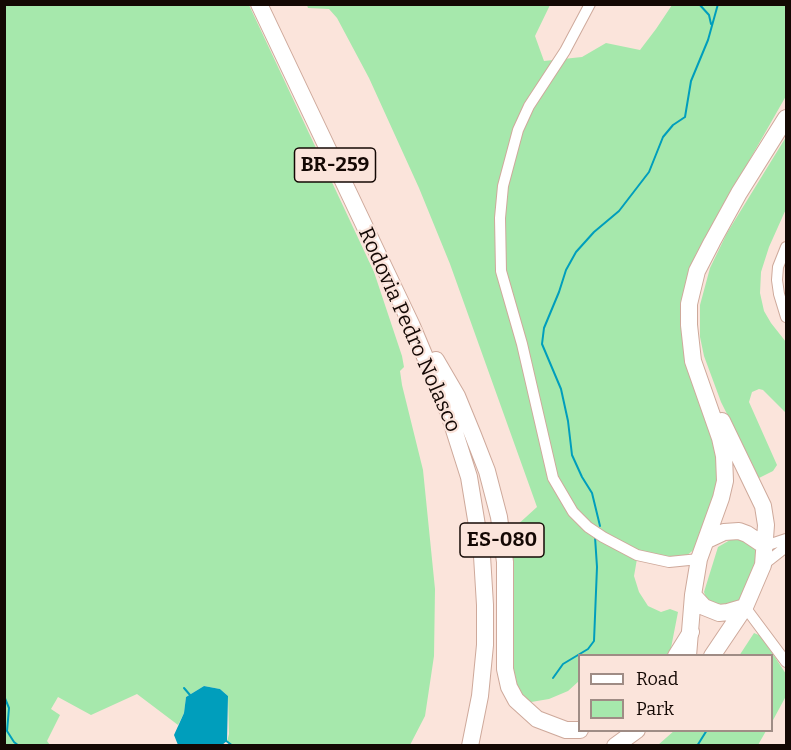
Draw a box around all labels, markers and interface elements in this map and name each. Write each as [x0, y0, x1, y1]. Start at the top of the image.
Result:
road number: BR-259 [294, 148, 376, 182]
street label: Rodovia Pedro Nolasco [352, 224, 466, 436]
road number: ES-080 [460, 523, 544, 557]
legend [578, 654, 773, 732]
text: Road [636, 668, 678, 690]
text: Park [636, 698, 674, 720]

